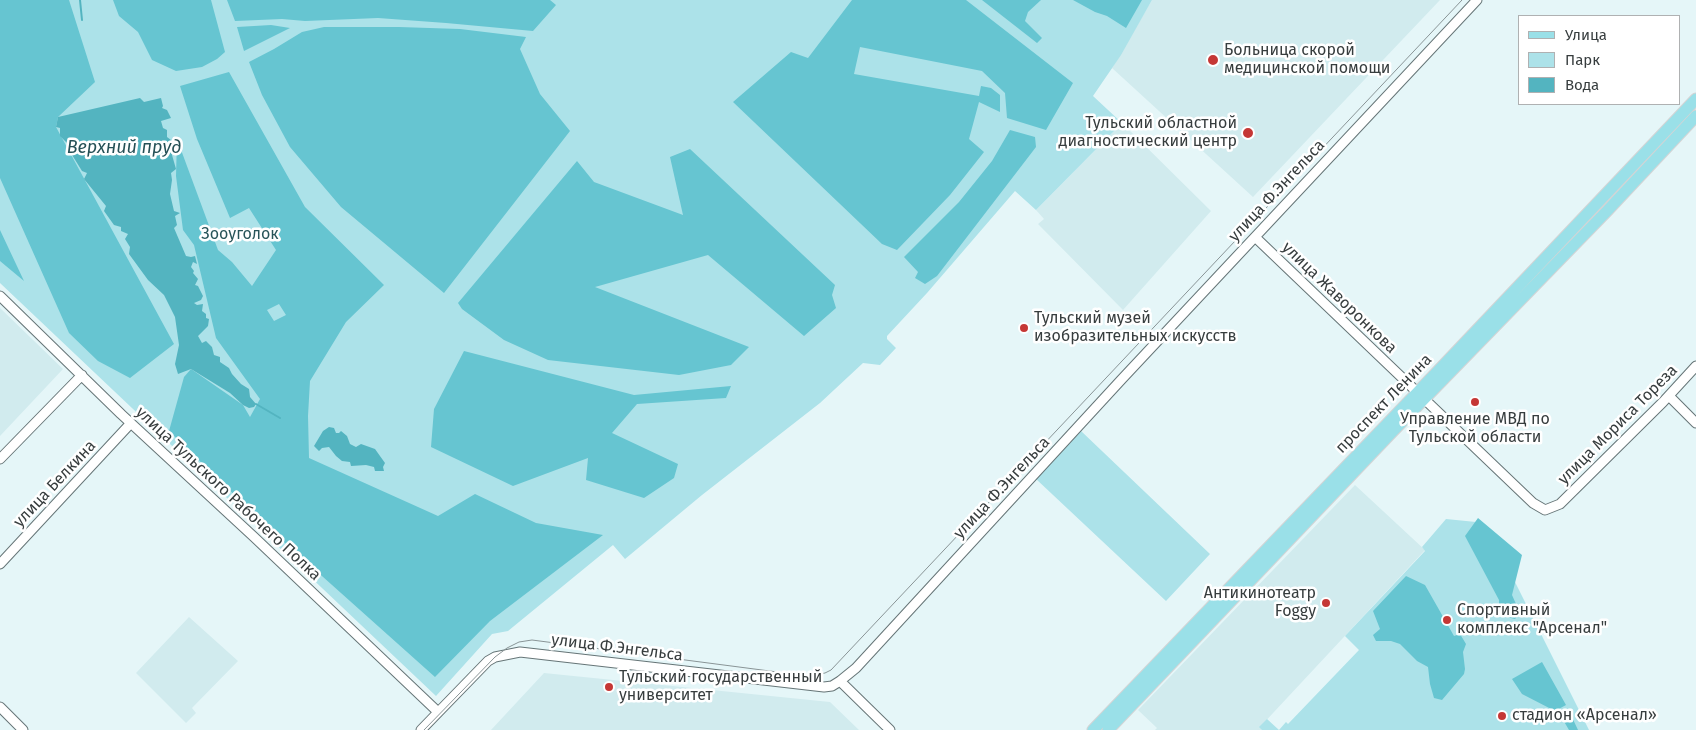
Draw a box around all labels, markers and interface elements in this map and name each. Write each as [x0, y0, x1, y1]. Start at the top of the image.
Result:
legend [1518, 15, 1681, 105]
text: Улица [1565, 26, 1607, 44]
place label: Больница скорой медицинской помощи [1224, 41, 1390, 79]
text: Парк [1565, 51, 1600, 69]
marker: Больница скорой медицинской помощи [1206, 53, 1220, 67]
text: Вода [1565, 76, 1599, 94]
place label: Тульский областной диагностический центр [1059, 114, 1237, 152]
marker: Тульский областной диагностический центр [1241, 126, 1255, 140]
street label: улица Ф.Энгельса [1225, 136, 1329, 246]
water label: Верхний пруд [67, 137, 181, 159]
park label: Зооуголок [201, 225, 279, 245]
street label: улица Жаворонкова [1278, 238, 1400, 358]
place label: Тульский музей изобразительных искусств [1034, 309, 1236, 347]
marker: Тульский музей изобразительных искусств [1018, 322, 1030, 334]
street label: проспект Ленина [1332, 350, 1436, 458]
street label: улица Мориса Тореза [1554, 361, 1682, 489]
marker: Управление МВД по Тульской области [1469, 396, 1481, 408]
street label: улица Тульского Рабочего Полка [131, 403, 325, 585]
place label: Управление МВД по Тульской области [1400, 410, 1550, 448]
street label: улица Ф.Энгельса [950, 433, 1054, 543]
street label: улица Белкина [10, 437, 100, 531]
place label: Антикинотеатр Foggy [1204, 584, 1316, 622]
marker: Антикинотеатр Foggy [1320, 597, 1332, 609]
place label: Спортивный комплекс "Арсенал" [1457, 601, 1607, 639]
marker: Спортивный комплекс "Арсенал" [1441, 614, 1453, 626]
street label: улица Ф.Энгельса [550, 630, 684, 666]
place label: Тульский государственный университет [619, 668, 822, 706]
marker: Тульский государственный университет [603, 681, 615, 693]
place label: стадион «Арсенал» [1512, 706, 1657, 726]
marker: стадион «Арсенал» [1496, 710, 1508, 722]

